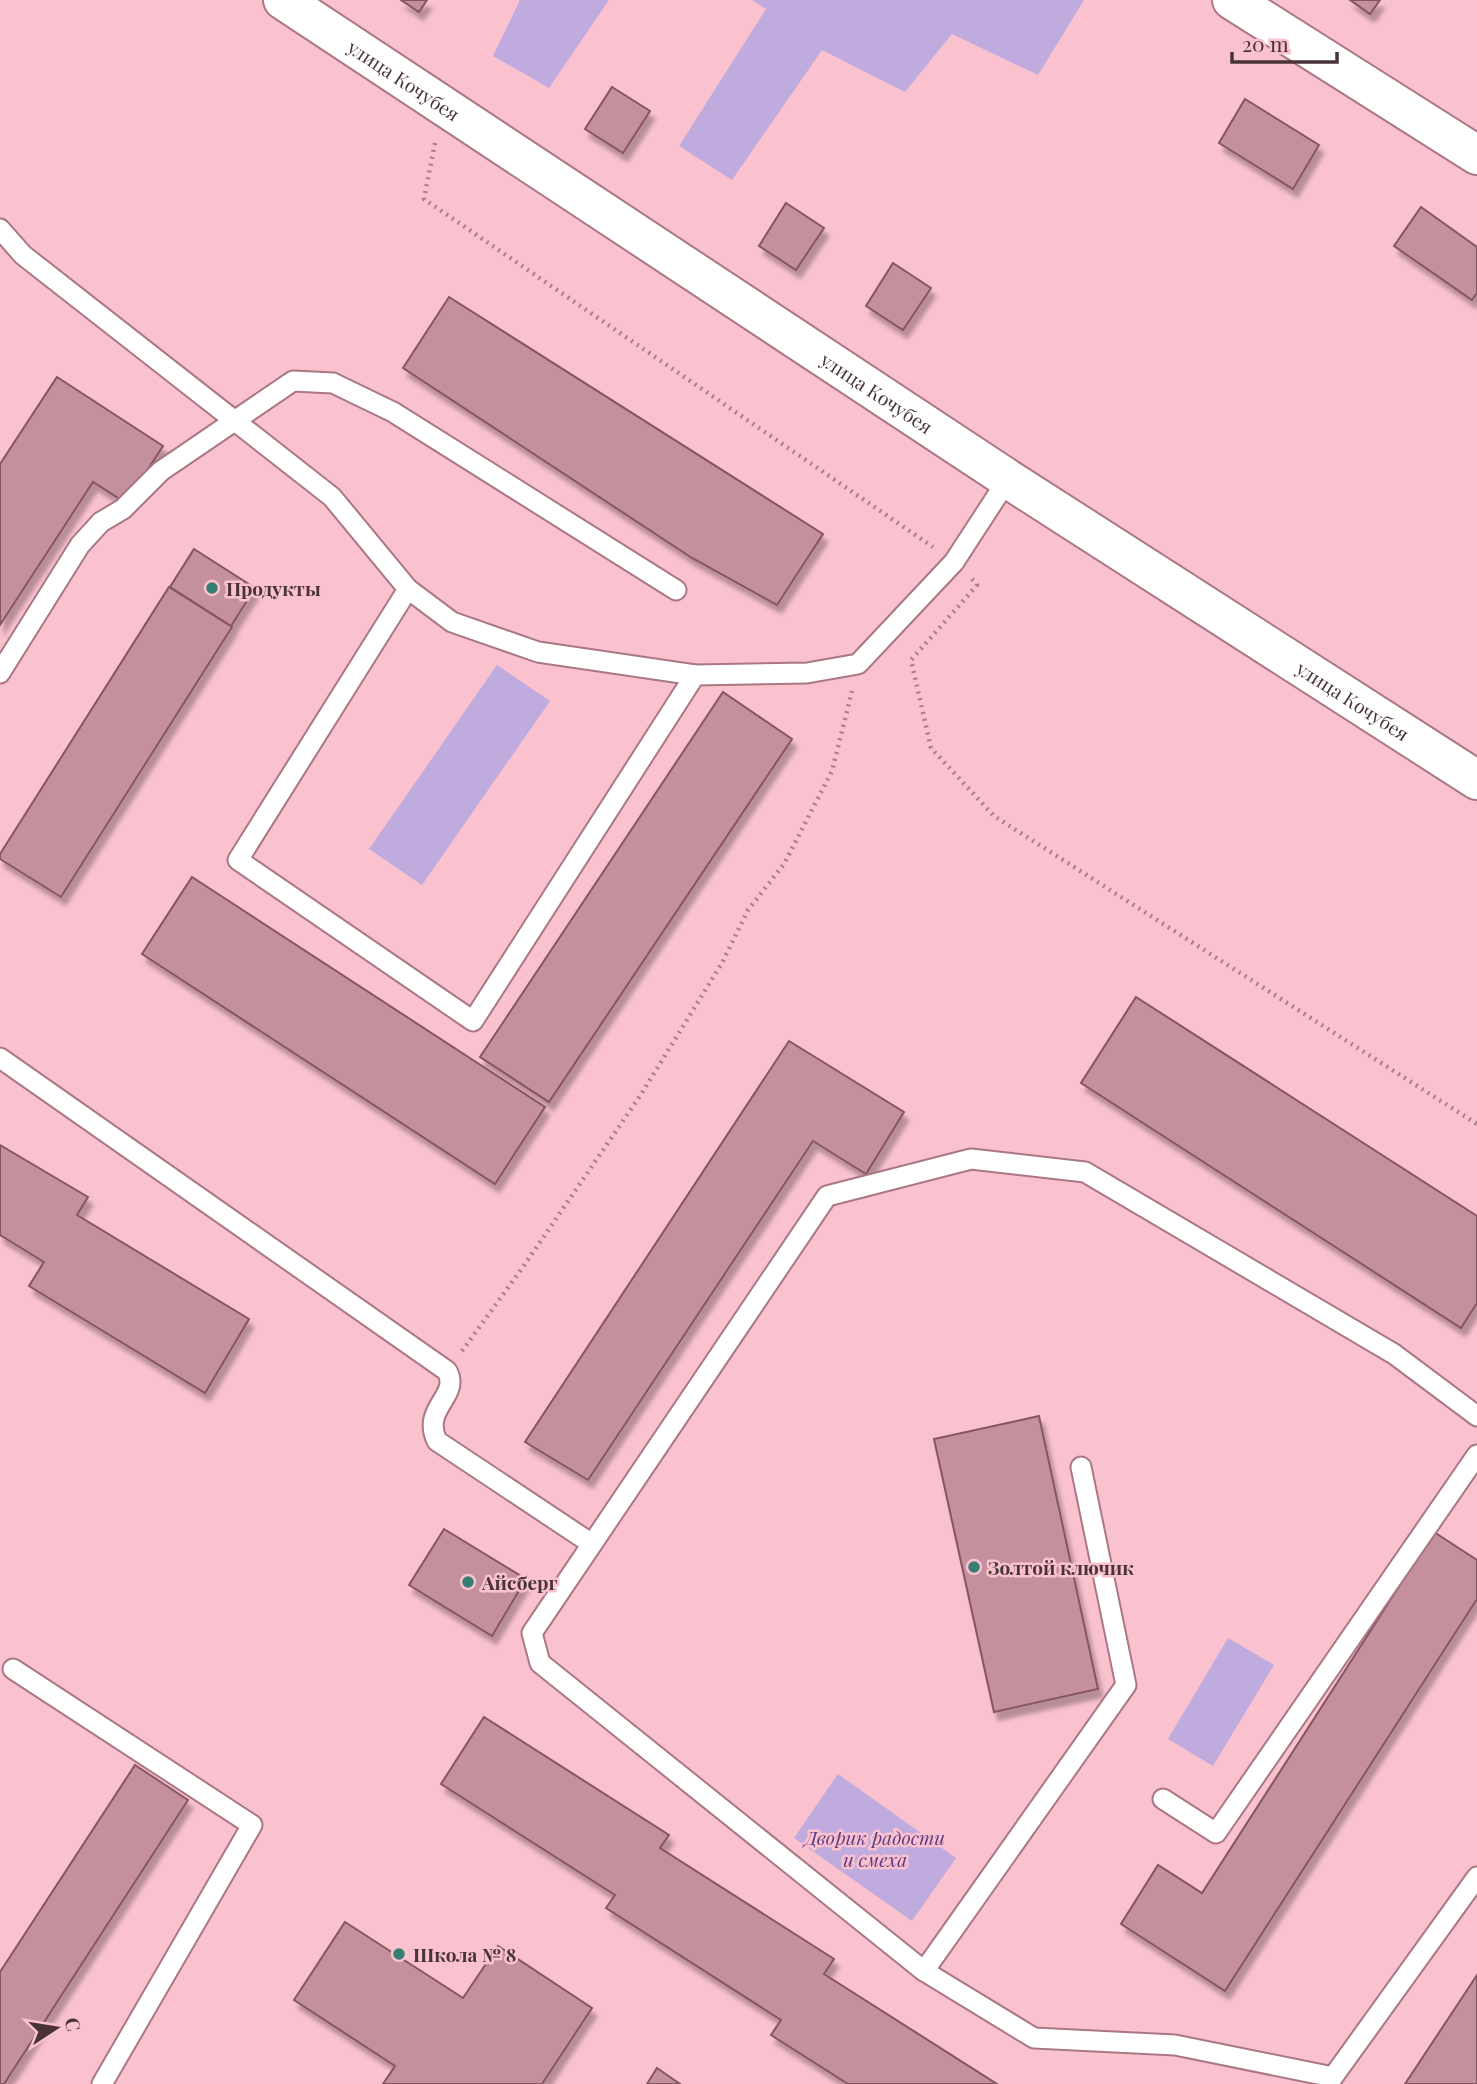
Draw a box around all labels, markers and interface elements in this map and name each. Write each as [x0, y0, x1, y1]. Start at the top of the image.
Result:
scale bar [1232, 21, 1337, 65]
text: 20 m [1242, 29, 1289, 57]
street label: улица Кочубея [342, 33, 465, 126]
street label: улица Кочубея [815, 345, 938, 439]
place label: Продукты [226, 575, 321, 601]
marker: Продукты [204, 580, 220, 596]
street label: улица Кочубея [1291, 654, 1414, 746]
place label: Золтой ключик [988, 1554, 1134, 1580]
marker: Золтой ключик [966, 1559, 982, 1575]
place label: Айсберг [481, 1569, 557, 1595]
marker: Айсберг [460, 1574, 476, 1590]
park label: Дворик радости и смеха [802, 1824, 945, 1872]
place label: Школа № 8 [413, 1941, 516, 1967]
marker: Школа № 8 [391, 1946, 407, 1962]
north arrow [21, 1993, 91, 2063]
text: С [59, 2015, 88, 2034]

